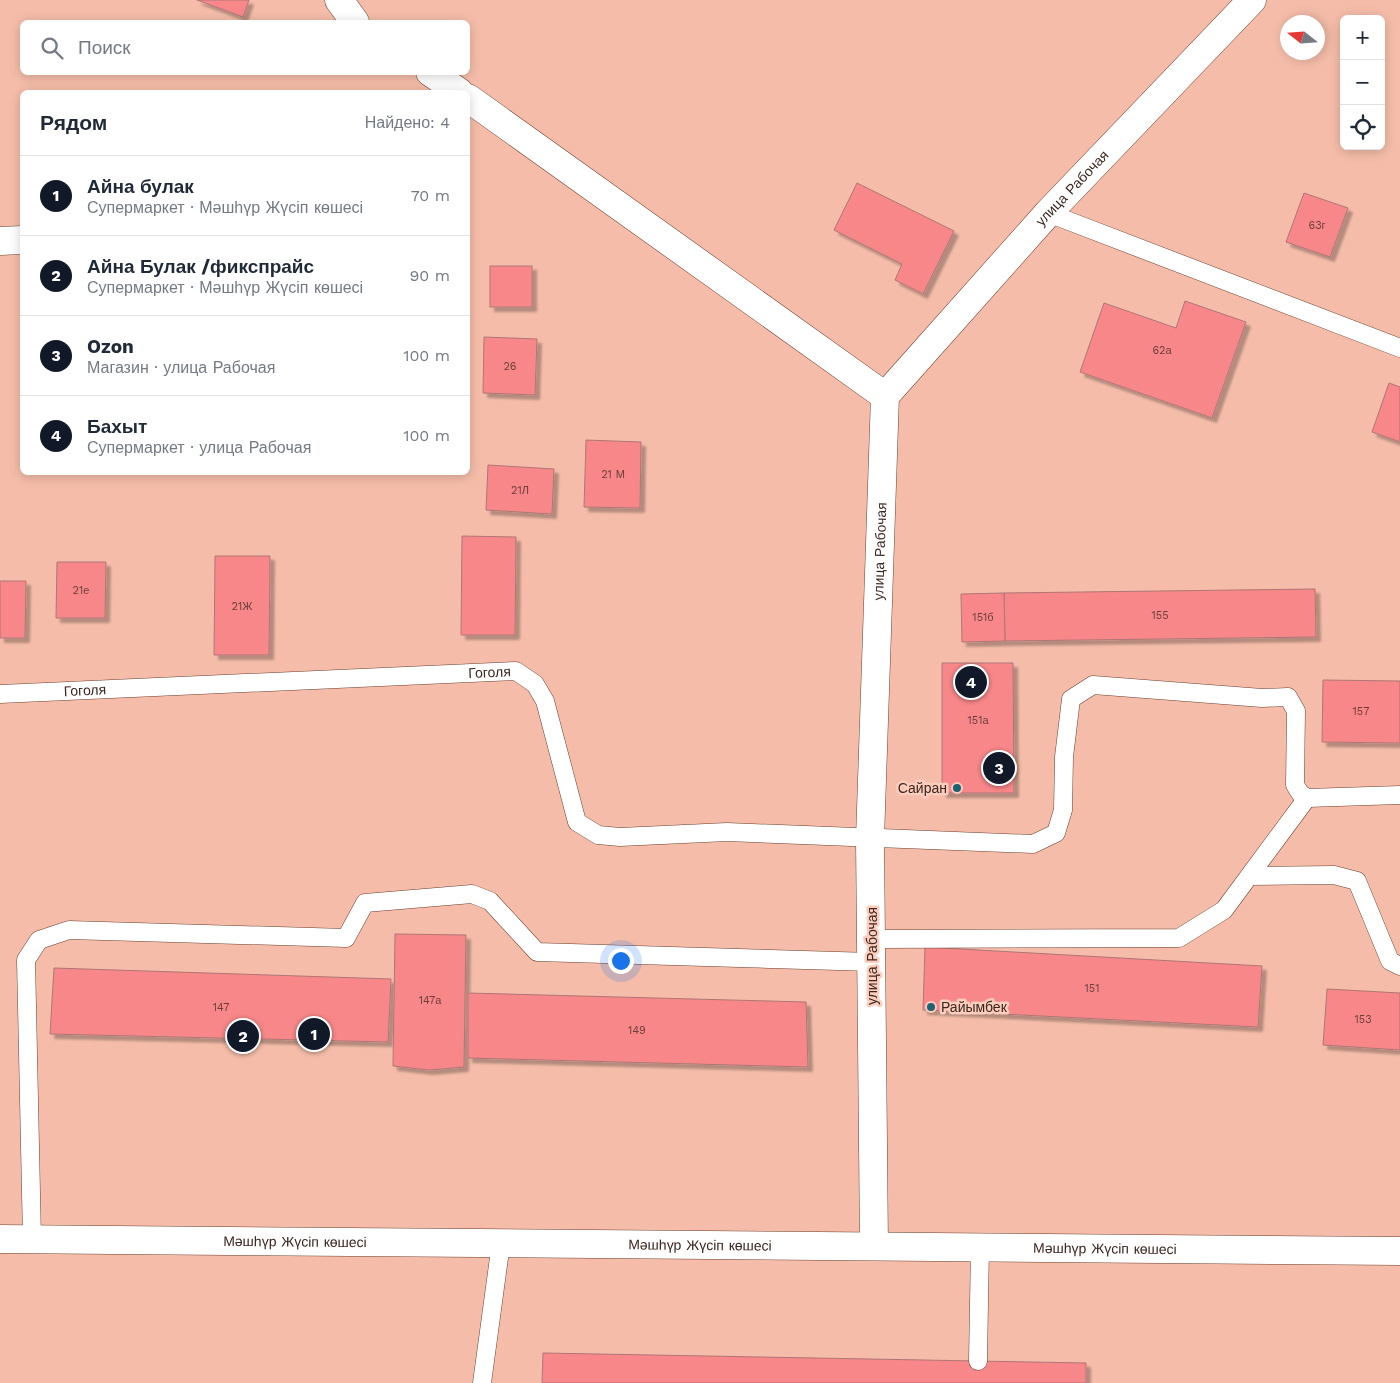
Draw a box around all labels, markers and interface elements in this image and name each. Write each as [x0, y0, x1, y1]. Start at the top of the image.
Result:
north arrow [1280, 15, 1325, 60]
map controls [1340, 15, 1385, 150]
button: + [1340, 15, 1385, 60]
search box [20, 20, 470, 75]
icon: search [38, 34, 66, 62]
text: Поиск [78, 36, 131, 59]
button: − [1340, 60, 1385, 105]
button: locate [1340, 105, 1385, 150]
text: Рядом [40, 110, 107, 135]
text: Найдено: 4 [365, 113, 450, 132]
street label: улица Рабочая [1032, 147, 1112, 229]
text: Айна булак [87, 175, 194, 198]
text: 1 [53, 186, 59, 205]
text: 70 m [411, 186, 450, 205]
text: Супермаркет · Мәшһүр Жүсіп көшесі [87, 198, 363, 217]
house number: 63г [1308, 219, 1326, 232]
text: Айна Булак /фикспрайс [87, 255, 314, 278]
text: 2 [51, 266, 61, 285]
text: 90 m [409, 266, 450, 285]
text: Супермаркет · Мәшһүр Жүсіп көшесі [87, 278, 363, 297]
text: Ozon [87, 335, 134, 358]
house number: 62а [1152, 344, 1172, 357]
text: 3 [51, 346, 61, 365]
text: 100 m [403, 346, 450, 365]
text: Магазин · улица Рабочая [87, 358, 275, 377]
house number: 26 [503, 360, 517, 373]
text: Бахыт [87, 415, 147, 438]
text: 4 [51, 426, 61, 445]
text: 100 m [403, 426, 450, 445]
text: Супермаркет · улица Рабочая [87, 438, 311, 457]
house number: 21 М [601, 468, 625, 481]
house number: 21Л [511, 484, 529, 497]
street label: улица Рабочая [870, 502, 889, 601]
house number: 21е [73, 584, 89, 597]
house number: 21Ж [232, 600, 252, 613]
house number: 155 [1151, 609, 1169, 622]
house number: 151б [972, 611, 994, 624]
street label: Гоголя [468, 663, 511, 681]
pin: 4 [955, 663, 987, 701]
street label: Гоголя [63, 681, 107, 699]
house number: 157 [1353, 705, 1369, 718]
house number: 151а [967, 714, 989, 727]
pin: 3 [983, 749, 1015, 787]
place label: Сайран [898, 780, 947, 796]
marker: Сайран [951, 782, 963, 794]
street label: улица Рабочая [864, 907, 880, 1005]
your location [608, 948, 634, 974]
house number: 151 [1085, 982, 1099, 995]
house number: 147а [419, 994, 442, 1007]
place label: Райымбек [941, 999, 1008, 1015]
house number: 147 [213, 1001, 229, 1014]
marker: Райымбек [925, 1001, 937, 1013]
house number: 153 [1354, 1013, 1372, 1026]
pin: 1 [298, 1015, 330, 1053]
pin: 2 [227, 1017, 259, 1055]
house number: 149 [628, 1024, 646, 1037]
street label: Мәшһүр Жүсіп көшесі [223, 1233, 367, 1250]
street label: Мәшһүр Жүсіп көшесі [628, 1236, 772, 1254]
street label: Мәшһүр Жүсіп көшесі [1033, 1240, 1177, 1257]

